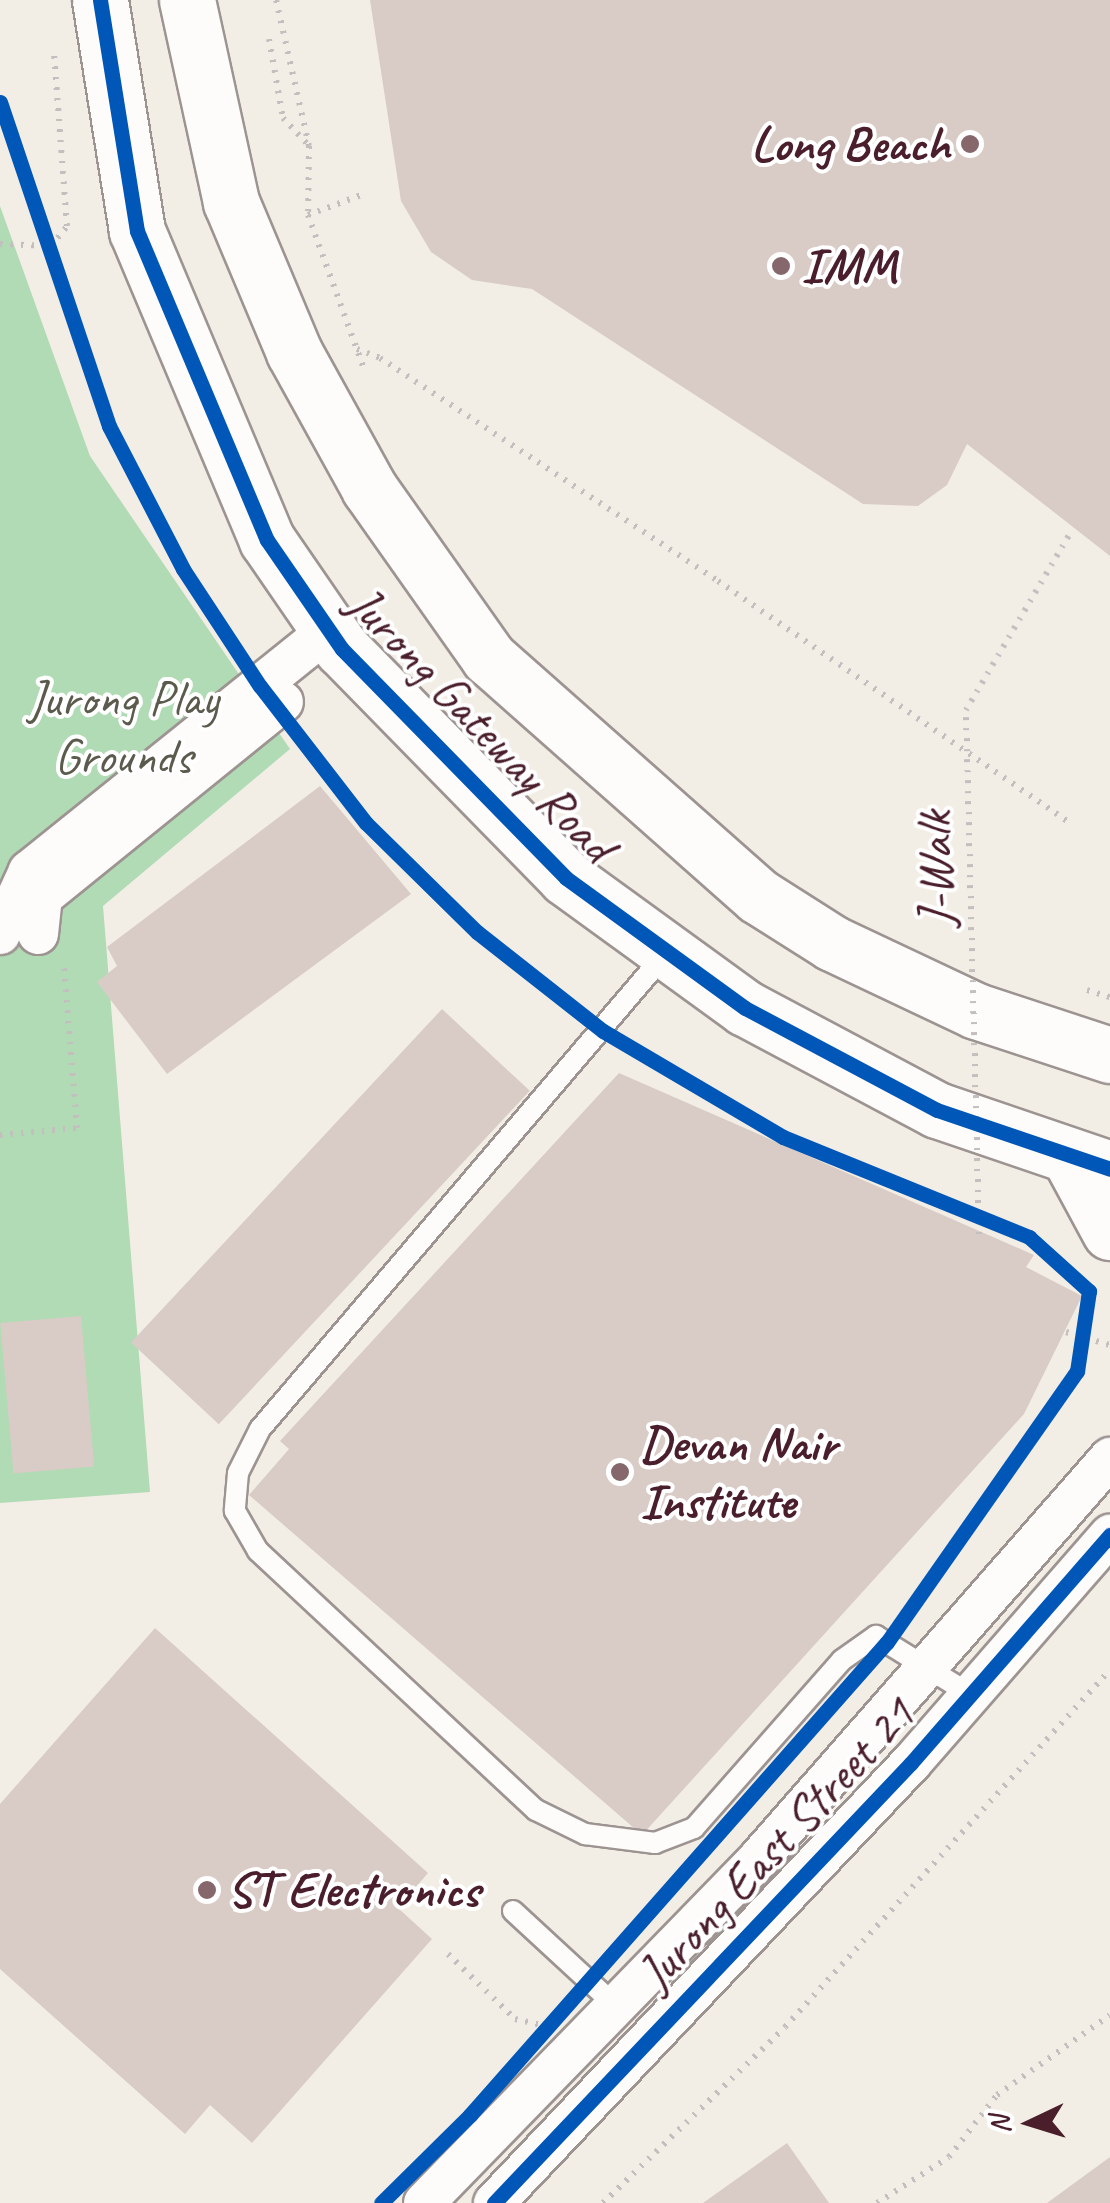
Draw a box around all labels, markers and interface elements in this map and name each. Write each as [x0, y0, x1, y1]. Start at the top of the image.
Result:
place label: Long Beach [753, 114, 950, 174]
marker: Long Beach [959, 133, 981, 155]
place label: IMM [801, 236, 896, 296]
marker: IMM [770, 255, 792, 277]
street label: Jurong Gateway Road [335, 574, 627, 874]
park label: Jurong Play Grounds [27, 668, 219, 786]
street label: J-Walk [904, 810, 966, 928]
place label: Devan Nair Institute [640, 1413, 840, 1530]
marker: Devan Nair Institute [609, 1461, 631, 1483]
street label: Jurong East Street 21 [624, 1684, 928, 2004]
place label: ST Electronics [227, 1860, 480, 1920]
marker: ST Electronics [196, 1879, 218, 1901]
north arrow [980, 2073, 1080, 2173]
text: N [982, 2115, 1018, 2135]

